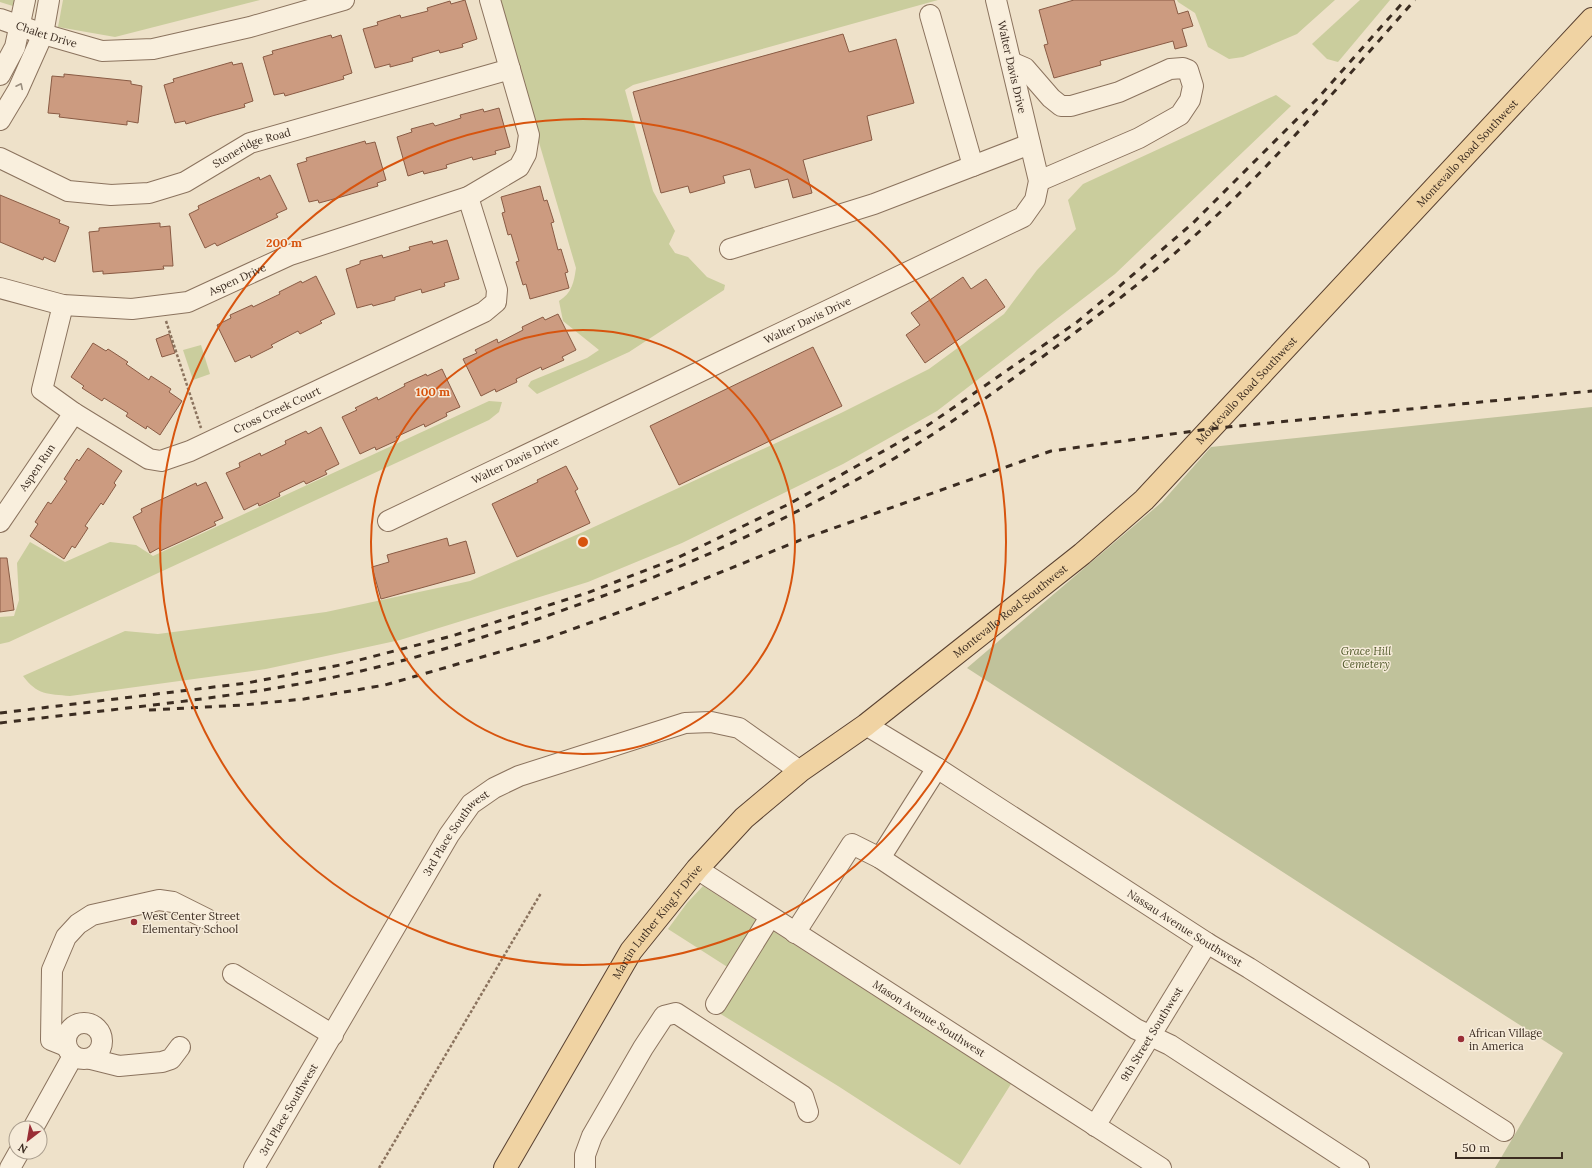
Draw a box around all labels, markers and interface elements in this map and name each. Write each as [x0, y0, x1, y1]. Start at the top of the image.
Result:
street label: Chalet Drive [14, 18, 79, 50]
street label: Walter Davis Drive [995, 19, 1030, 115]
one-way arrow [15, 83, 23, 90]
street label: Montevallo Road Southwest [1414, 96, 1521, 210]
street label: Stoneridge Road [210, 125, 293, 171]
text: 200 m [266, 235, 302, 250]
street label: Aspen Drive [205, 260, 268, 299]
street label: Walter Davis Drive [762, 293, 853, 347]
street label: Montevallo Road Southwest [1193, 333, 1300, 447]
street label: Cross Creek Court [231, 383, 324, 436]
text: 100 m [416, 384, 450, 399]
street label: Walter Davis Drive [469, 433, 561, 487]
street label: Aspen Run [15, 441, 58, 495]
centre of rings [576, 535, 590, 549]
street label: Montevallo Road Southwest [950, 561, 1071, 660]
park label: Grace Hill Cemetery [1341, 644, 1391, 671]
street label: 3rd Place Southwest [420, 786, 492, 878]
street label: Martin Luther King Jr Drive [609, 861, 705, 982]
street label: Nassau Avenue Southwest [1125, 886, 1246, 970]
place label: West Center Street Elementary School [142, 909, 241, 936]
marker: West Center Street Elementary School [129, 917, 139, 927]
street label: Mason Avenue Southwest [870, 977, 989, 1060]
street label: 9th Street Southwest [1117, 983, 1186, 1084]
place label: African Village in America [1468, 1026, 1542, 1053]
marker: African Village in America [1456, 1034, 1466, 1044]
street label: 3rd Place Southwest [256, 1060, 321, 1158]
north arrow [8, 1120, 48, 1160]
scale bar [1456, 1134, 1562, 1160]
text: N [15, 1140, 30, 1157]
text: 50 m [1462, 1140, 1490, 1155]

